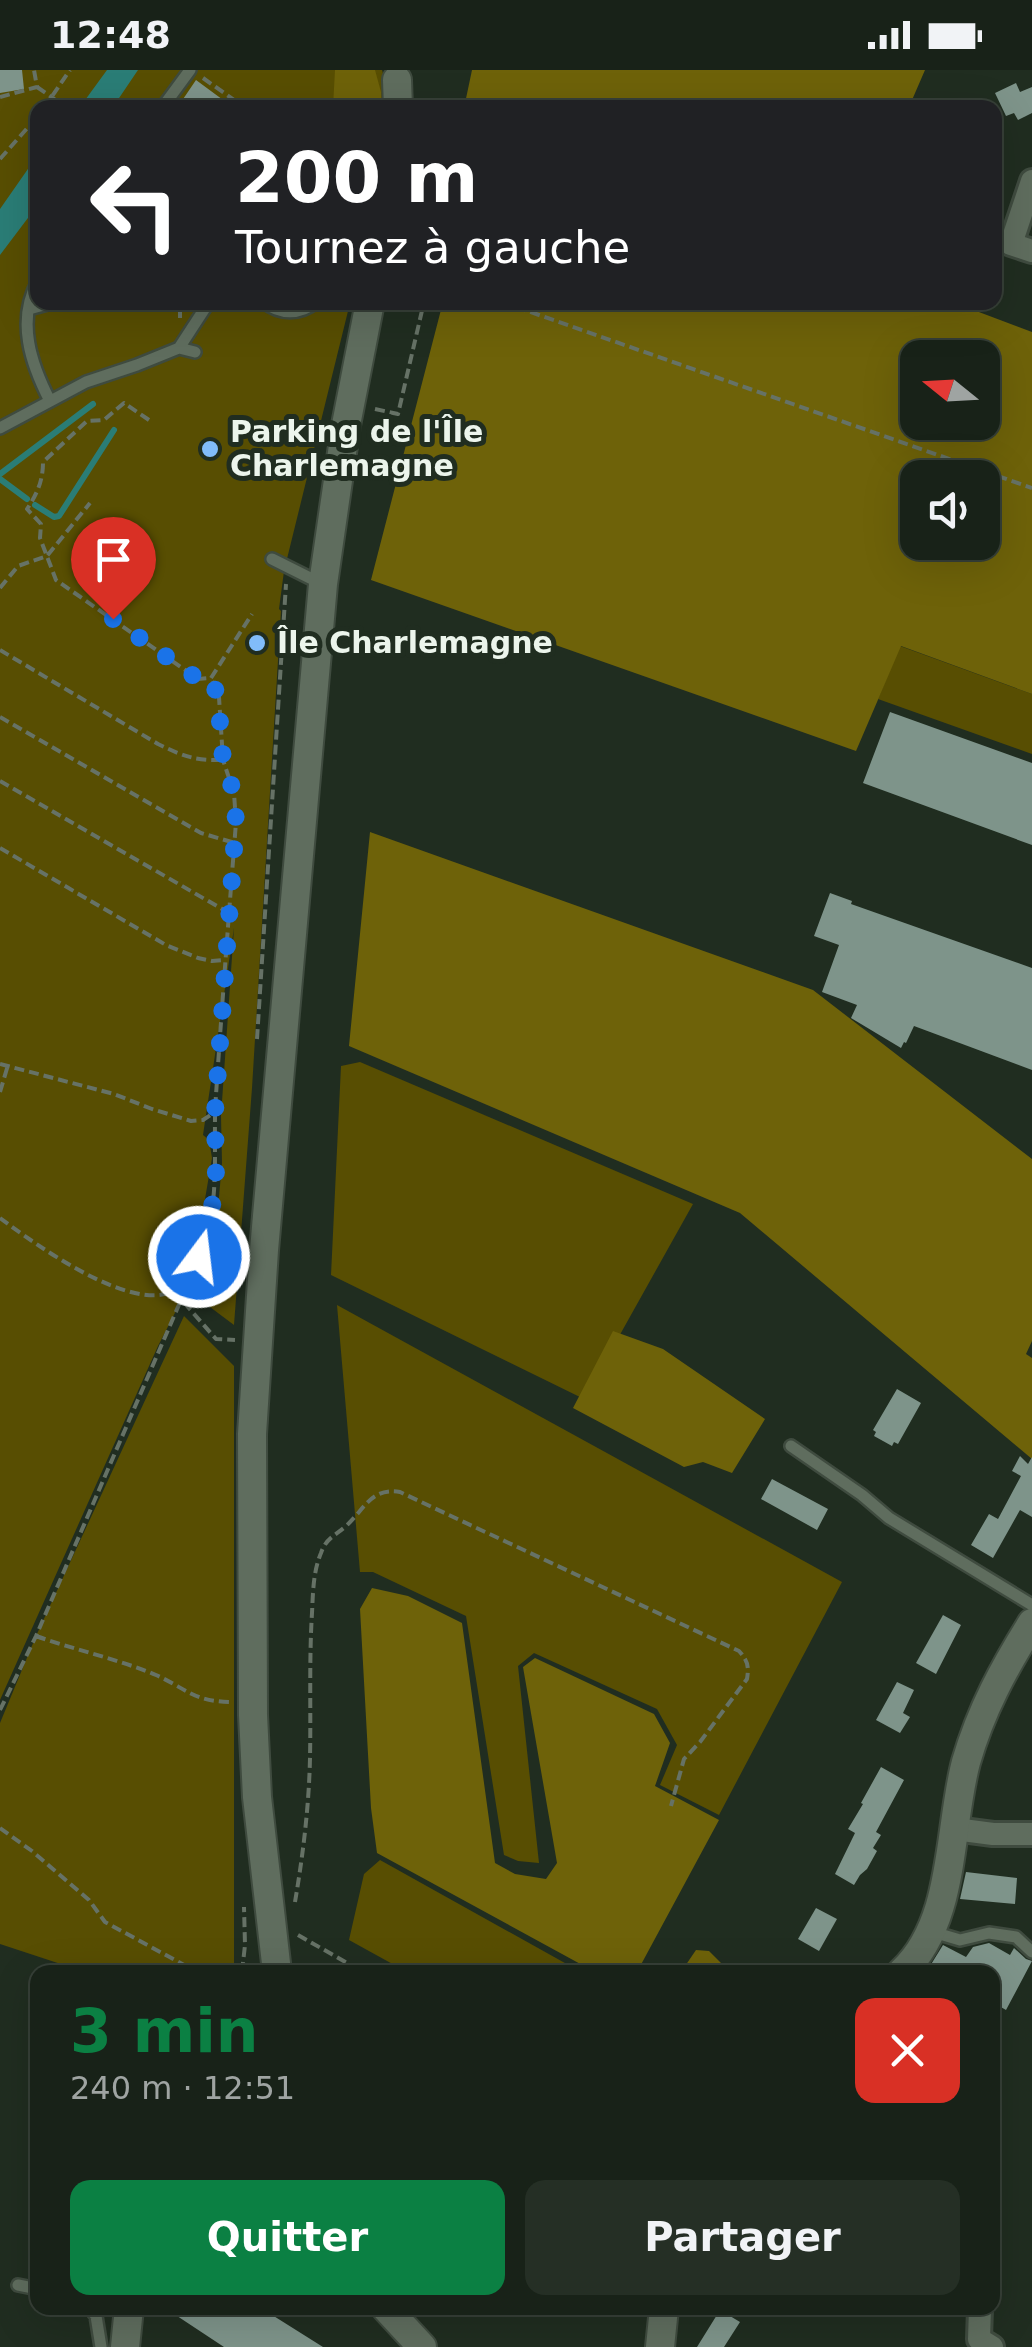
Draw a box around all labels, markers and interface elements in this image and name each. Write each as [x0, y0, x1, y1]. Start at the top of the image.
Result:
text: 12:48 [50, 13, 171, 57]
text: 200 m [235, 137, 478, 219]
icon: left [70, 140, 200, 270]
text: Tournez à gauche [235, 221, 630, 274]
north arrow [900, 340, 1000, 440]
map controls [900, 340, 1000, 560]
place label: Parking de l'Île Charlemagne [230, 414, 483, 483]
marker: Parking de l'Île Charlemagne [199, 438, 221, 460]
button: sound [900, 460, 1000, 560]
pin [71, 517, 156, 620]
icon: arrive [86, 532, 141, 587]
place label: Île Charlemagne [277, 625, 553, 660]
marker: Île Charlemagne [246, 632, 268, 654]
position arrow [147, 1205, 251, 1309]
text: 3 min [70, 1996, 258, 2066]
button: close [855, 1998, 960, 2103]
text: 240 m · 12:51 [70, 2069, 295, 2107]
button: Quitter [70, 2180, 505, 2295]
button: Partager [525, 2180, 960, 2295]

